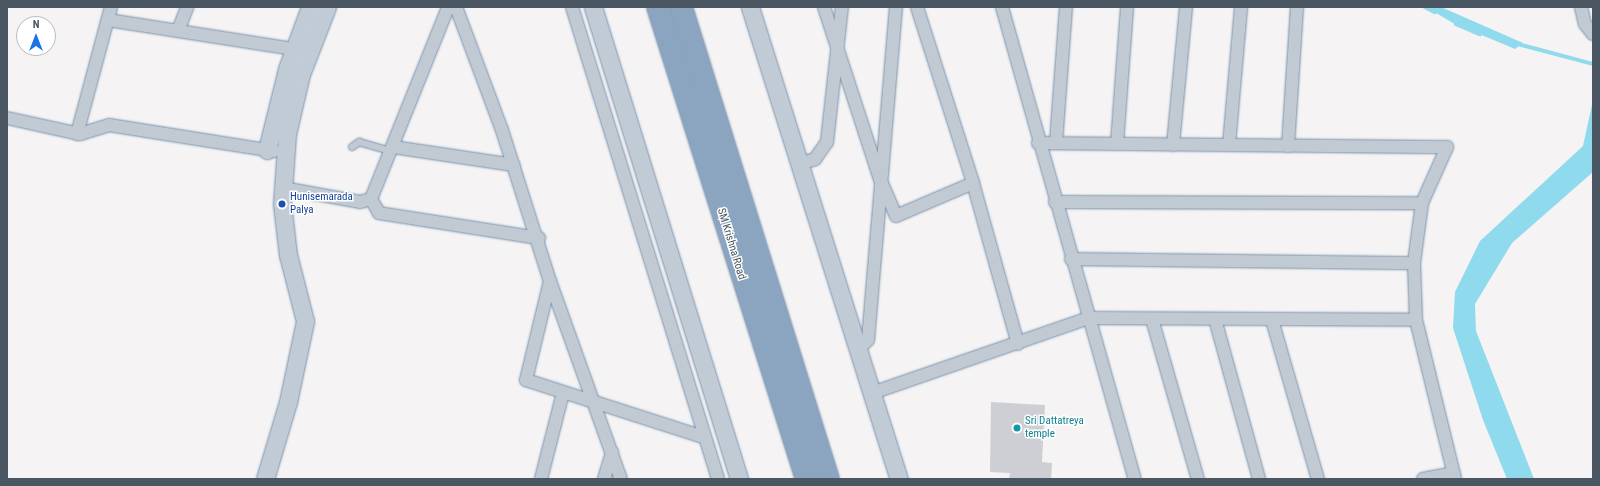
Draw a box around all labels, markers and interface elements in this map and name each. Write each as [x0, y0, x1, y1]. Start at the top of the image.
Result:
north arrow [16, 16, 56, 56]
text: N [33, 18, 39, 31]
place label: Hunisemarada Palya [290, 191, 353, 217]
marker: Hunisemarada Palya [277, 199, 287, 209]
street label: SM Krishna Road [714, 207, 748, 281]
place label: Sri Dattatreya temple [1025, 415, 1084, 441]
marker: Sri Dattatreya temple [1012, 423, 1022, 433]

